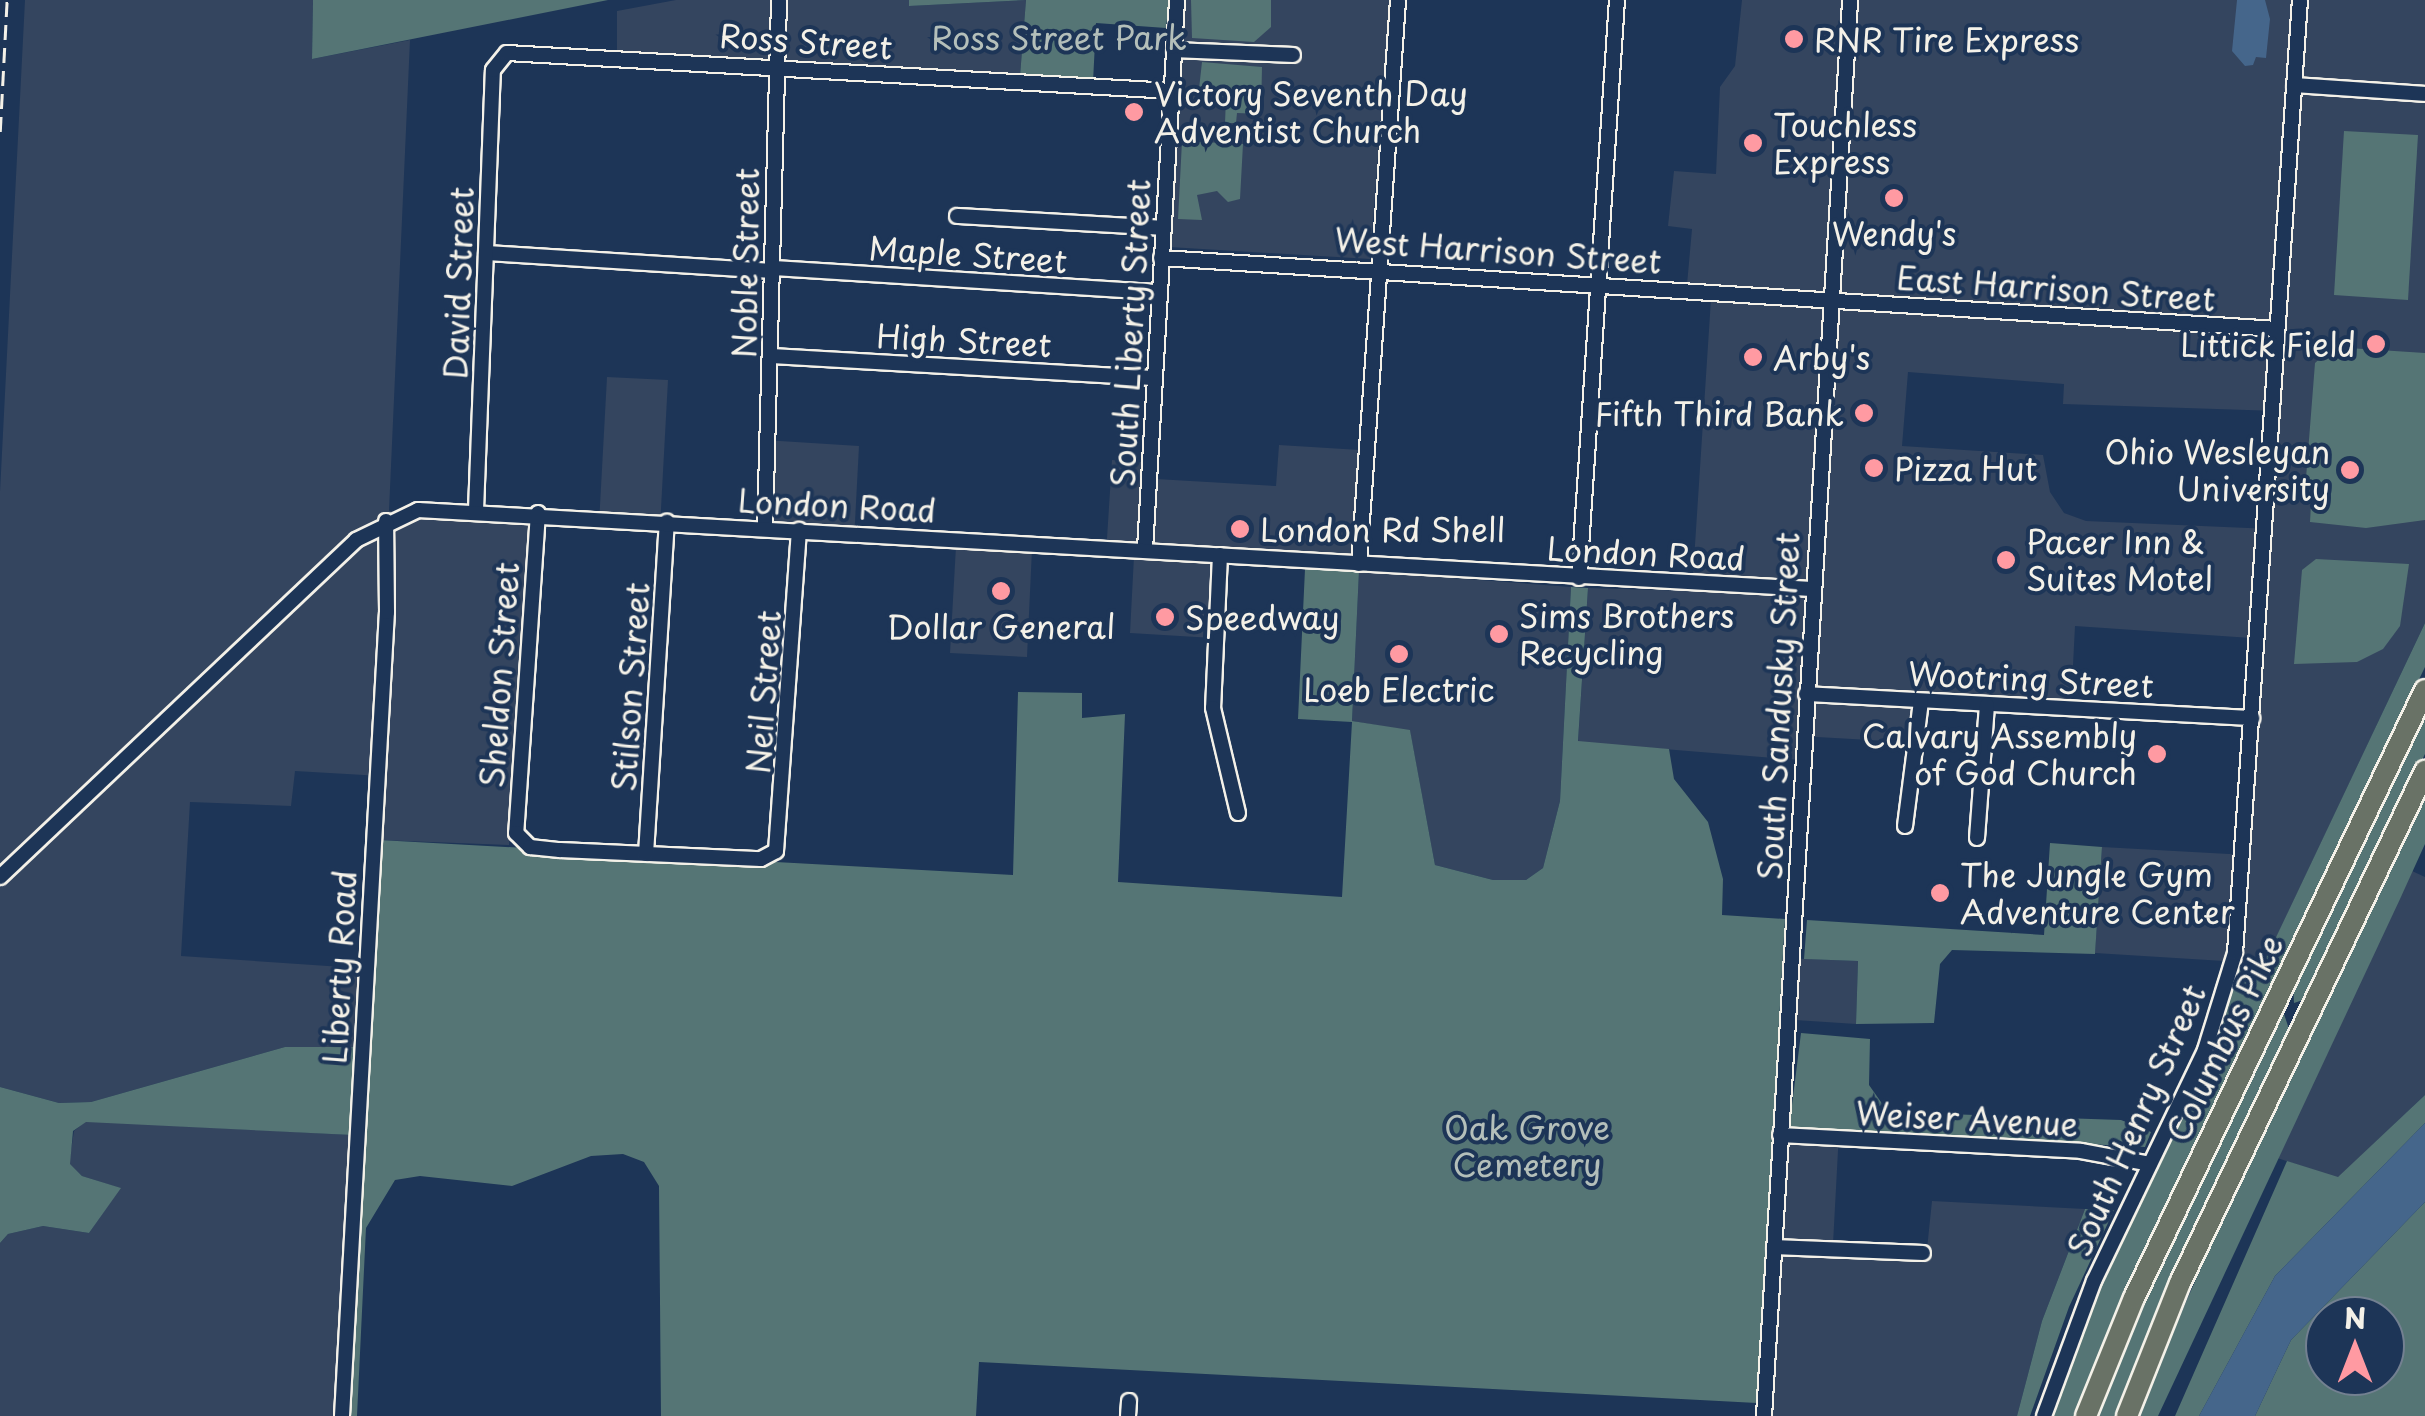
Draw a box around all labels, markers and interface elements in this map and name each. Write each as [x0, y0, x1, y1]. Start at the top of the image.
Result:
street label: Ross Street [718, 16, 894, 66]
park label: Ross Street Park [931, 18, 1187, 56]
place label: RNR Tire Express [1814, 20, 2083, 58]
marker: RNR Tire Express [1783, 28, 1805, 50]
place label: Victory Seventh Day Adventist Church [1154, 75, 1470, 150]
marker: Victory Seventh Day Adventist Church [1123, 101, 1145, 123]
place label: Touchless Express [1773, 106, 1917, 181]
marker: Touchless Express [1742, 132, 1764, 154]
street label: Noble Street [724, 166, 766, 360]
street label: South Liberty Street [1103, 176, 1157, 490]
street label: David Street [435, 185, 481, 381]
marker: Wendy's [1883, 187, 1905, 209]
place label: Wendy's [1832, 214, 1956, 252]
street label: West Harrison Street [1334, 219, 1662, 281]
street label: Maple Street [867, 228, 1069, 280]
street label: East Harrison Street [1896, 258, 2216, 318]
street label: High Street [875, 316, 1053, 364]
place label: Littick Field [2178, 325, 2356, 363]
marker: Littick Field [2365, 333, 2387, 355]
place label: Arby's [1773, 338, 1870, 376]
marker: Arby's [1742, 346, 1764, 368]
place label: Fifth Third Bank [1589, 394, 1844, 432]
marker: Fifth Third Bank [1853, 402, 1875, 424]
place label: Ohio Wesleyan University [2102, 433, 2330, 508]
place label: Pizza Hut [1894, 449, 2040, 487]
marker: Pizza Hut [1863, 457, 1885, 479]
marker: Ohio Wesleyan University [2339, 459, 2361, 481]
street label: London Road [737, 481, 937, 529]
place label: London Rd Shell [1260, 510, 1508, 548]
marker: London Rd Shell [1229, 518, 1251, 540]
place label: Pacer Inn & Suites Motel [2026, 523, 2216, 598]
street label: South Sandusky Street [1750, 528, 1806, 884]
street label: London Road [1546, 529, 1746, 577]
marker: Pacer Inn & Suites Motel [1995, 549, 2017, 571]
street label: Sheldon Street [472, 561, 526, 789]
marker: Dollar General [990, 580, 1012, 602]
street label: Stilson Street [604, 582, 656, 792]
place label: Sims Brothers Recycling [1519, 597, 1737, 672]
place label: Speedway [1185, 598, 1339, 636]
marker: Speedway [1154, 606, 1176, 628]
place label: Dollar General [886, 607, 1116, 645]
street label: Neil Street [738, 608, 788, 776]
marker: Sims Brothers Recycling [1488, 623, 1510, 645]
marker: Loeb Electric [1388, 643, 1410, 665]
street label: Wootring Street [1908, 653, 2154, 705]
place label: Loeb Electric [1303, 670, 1495, 708]
place label: Calvary Assembly of God Church [1860, 717, 2137, 792]
marker: Calvary Assembly of God Church [2146, 743, 2168, 765]
place label: The Jungle Gym Adventure Center [1960, 856, 2237, 931]
street label: Liberty Road [315, 868, 363, 1066]
marker: The Jungle Gym Adventure Center [1929, 882, 1951, 904]
street label: Columbus Pike [2158, 930, 2290, 1146]
street label: South Henry Street [2058, 976, 2214, 1264]
street label: Weiser Avenue [1854, 1093, 2080, 1143]
park label: Oak Grove Cemetery [1443, 1109, 1611, 1184]
north arrow [2305, 1296, 2405, 1396]
text: N [2344, 1296, 2366, 1339]

